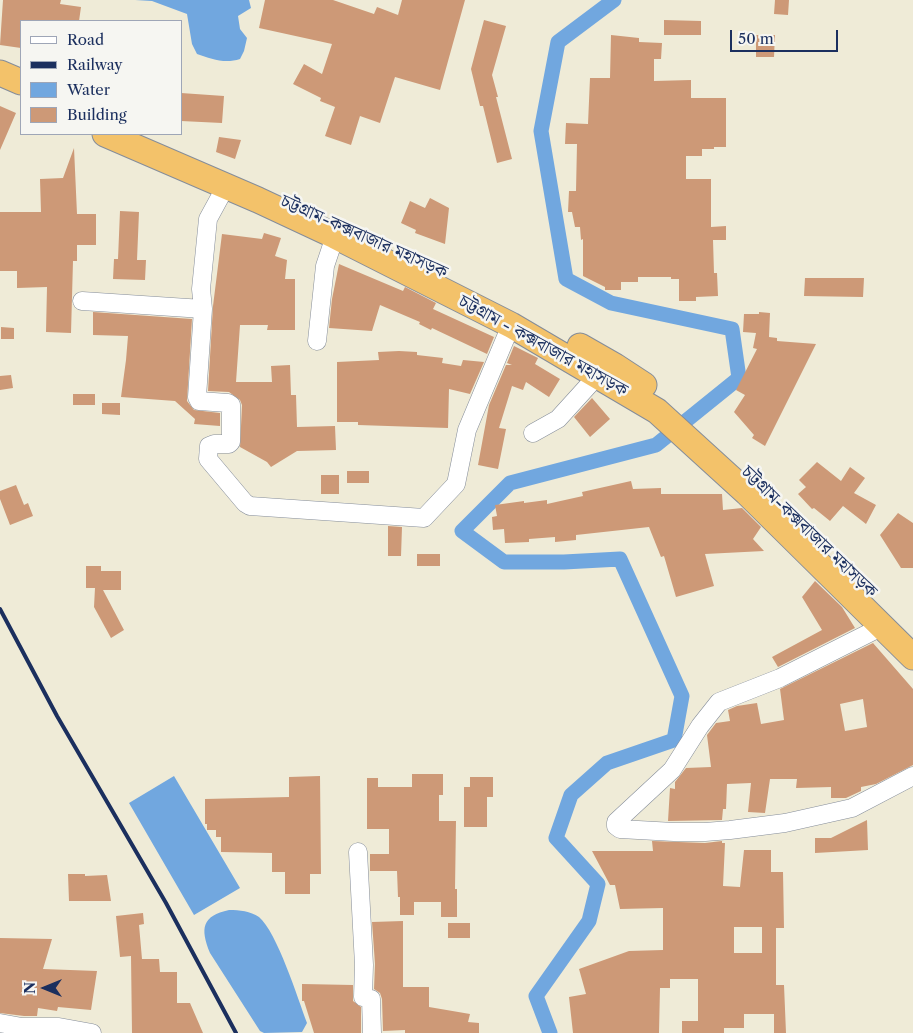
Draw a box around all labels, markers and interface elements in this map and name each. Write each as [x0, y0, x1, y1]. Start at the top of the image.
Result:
legend [20, 20, 182, 135]
scale bar [733, 20, 840, 52]
text: 50 m [738, 29, 774, 48]
text: Road [67, 30, 104, 49]
text: Railway [67, 55, 123, 74]
text: Water [67, 80, 110, 99]
text: Building [67, 105, 127, 124]
street label: চট্টগ্রাম-কক্সবাজার মহাসড়ক [277, 190, 451, 284]
street label: চট্টগ্রাম - কক্সবাজার মহাসড়ক [455, 290, 631, 402]
street label: চট্টগ্রাম-কক্সবাজার মহাসড়ক [737, 462, 881, 602]
north arrow [20, 963, 70, 1013]
text: N [21, 982, 39, 994]

